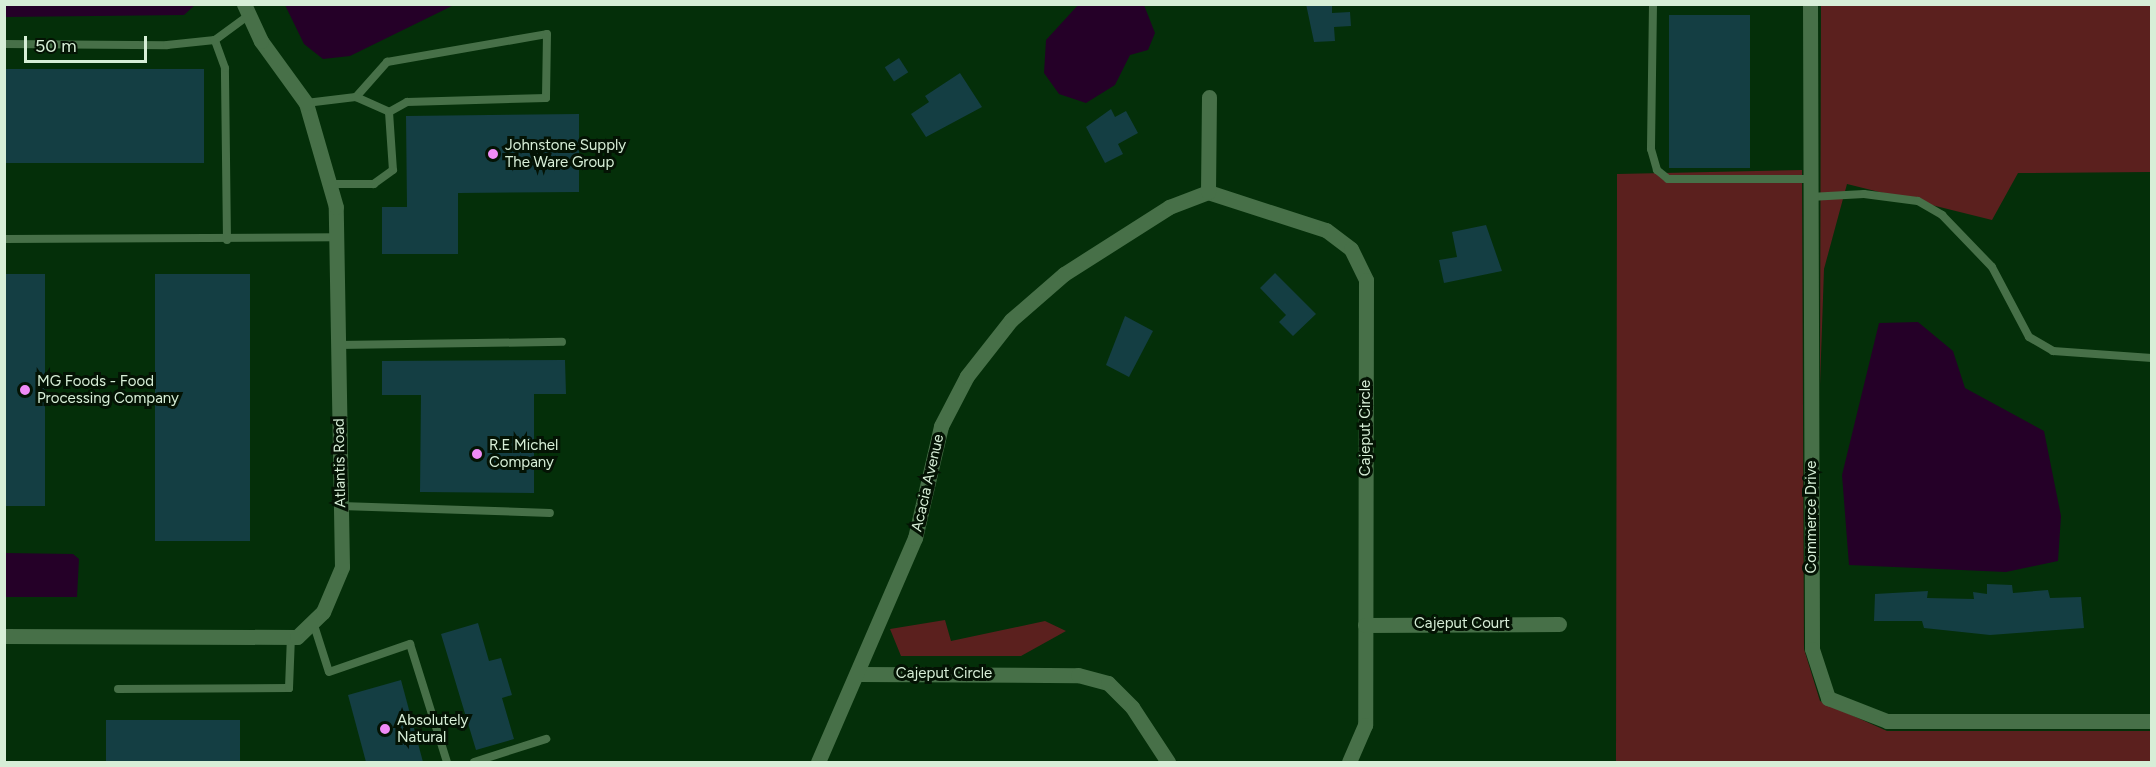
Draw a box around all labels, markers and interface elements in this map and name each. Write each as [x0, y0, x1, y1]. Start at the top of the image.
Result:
scale bar [27, 24, 150, 62]
text: 50 m [35, 35, 77, 57]
place label: Johnstone Supply The Ware Group [505, 136, 626, 171]
marker: Johnstone Supply The Ware Group [486, 147, 500, 161]
place label: MG Foods - Food Processing Company [37, 372, 179, 407]
street label: Cajeput Circle [1357, 380, 1375, 476]
marker: MG Foods - Food Processing Company [18, 383, 32, 397]
street label: Atlantis Road [330, 418, 350, 508]
street label: Acacia Avenue [908, 433, 948, 533]
place label: R.E Michel Company [489, 436, 558, 471]
marker: R.E Michel Company [470, 447, 484, 461]
street label: Commerce Drive [1803, 461, 1821, 573]
street label: Cajeput Court [1414, 615, 1510, 633]
street label: Cajeput Circle [896, 665, 992, 683]
place label: Absolutely Natural [397, 711, 468, 746]
marker: Absolutely Natural [378, 722, 392, 736]

